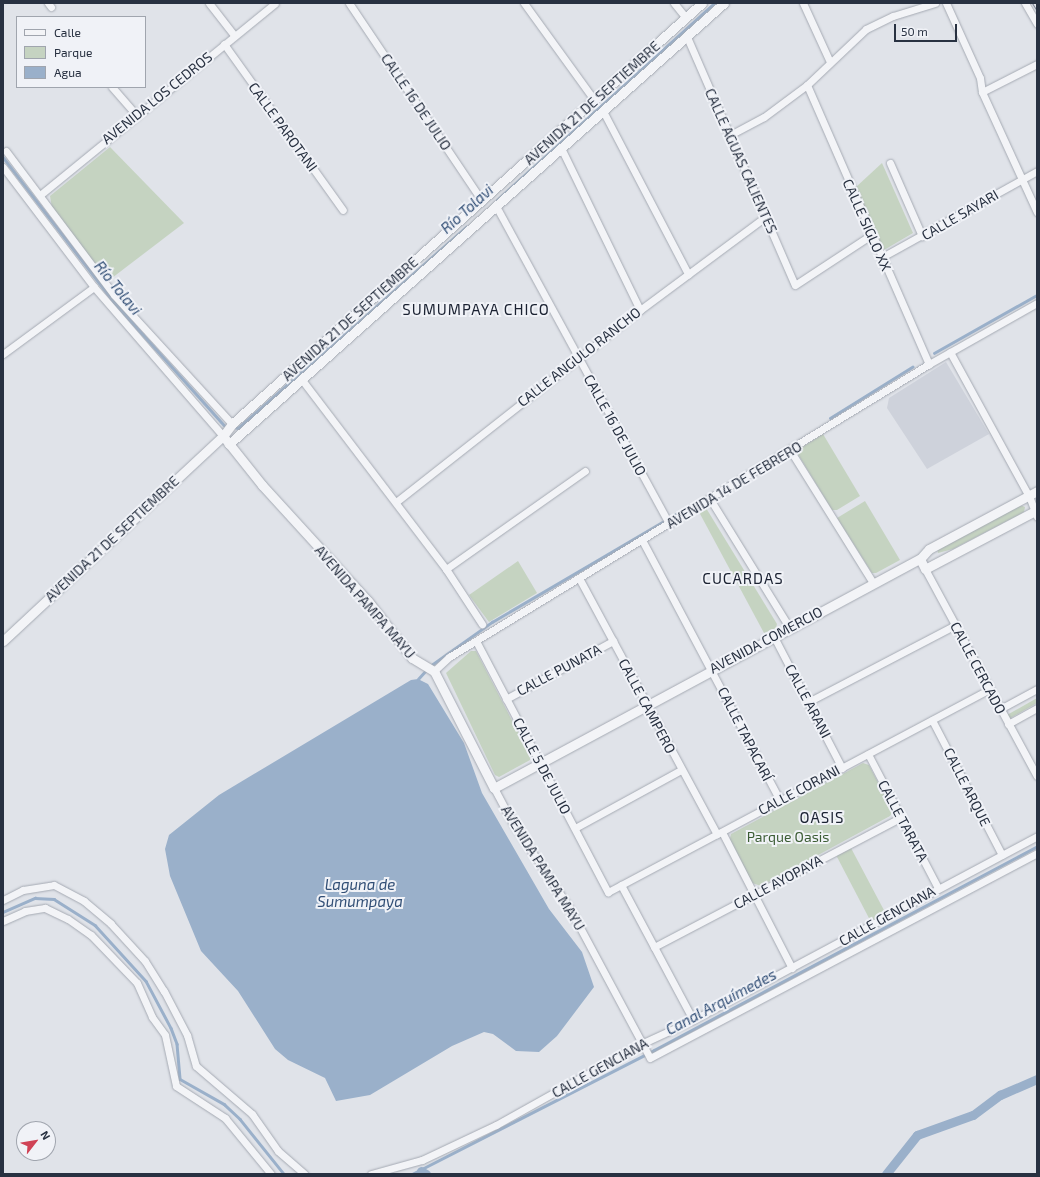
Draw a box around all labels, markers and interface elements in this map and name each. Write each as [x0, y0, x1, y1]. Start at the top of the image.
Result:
legend [16, 16, 146, 88]
scale bar [896, 16, 959, 42]
text: 50 m [901, 24, 928, 38]
text: Calle [54, 25, 81, 39]
street label: AVENIDA 21 DE SEPTIEMBRE [521, 38, 663, 168]
text: Parque [54, 45, 92, 59]
street label: AVENIDA LOS CEDROS [98, 48, 216, 148]
street label: CALLE 16 DE JULIO [377, 50, 455, 154]
text: Agua [54, 65, 82, 79]
street label: CALLE PAROTANI [245, 79, 321, 175]
street label: CALLE AGUAS CALIENTES [701, 86, 781, 236]
street label: CALLE SIGLO XX [839, 176, 895, 274]
water label: Río Tolavi [437, 181, 497, 237]
street label: CALLE SAYARI [919, 186, 1001, 244]
street label: AVENIDA 21 DE SEPTIEMBRE [279, 254, 421, 384]
water label: Río Tolavi [91, 257, 145, 319]
district label: SUMUMPAYA CHICO [402, 301, 550, 319]
street label: CALLE ANGULO RANCHO [514, 304, 644, 410]
street label: CALLE 16 DE JULIO [580, 371, 650, 479]
street label: AVENIDA 14 DE FEBRERO [663, 438, 805, 532]
street label: AVENIDA 21 DE SEPTIEMBRE [42, 472, 182, 606]
street label: AVENIDA PAMPA MAYU [311, 542, 419, 662]
district label: CUCARDAS [702, 570, 784, 588]
street label: AVENIDA COMERCIO [706, 603, 826, 677]
street label: CALLE CERCADO [947, 619, 1009, 717]
street label: CALLE PUNATA [514, 641, 604, 699]
street label: CALLE CAMPERO [615, 656, 679, 756]
street label: CALLE ARANI [781, 661, 835, 741]
street label: CALLE TAPACARÍ [714, 684, 776, 784]
street label: CALLE 5 DE JULIO [509, 715, 575, 817]
street label: CALLE ARQUE [940, 745, 994, 829]
street label: CALLE CORANI [755, 761, 843, 819]
street label: CALLE TARATA [874, 777, 932, 865]
street label: AVENIDA PAMPA MAYU [497, 802, 589, 934]
district label: OASIS [799, 809, 845, 827]
park label: Parque Oasis [747, 829, 829, 845]
street label: CALLE AYOPAYA [730, 851, 826, 913]
water label: Laguna de Sumumpaya [317, 875, 403, 910]
street label: CALLE GENCIANA [836, 883, 938, 949]
water label: Canal Arquímedes [662, 965, 780, 1039]
street label: CALLE GENCIANA [549, 1035, 651, 1101]
north arrow [16, 1121, 56, 1161]
text: N [38, 1128, 53, 1142]

